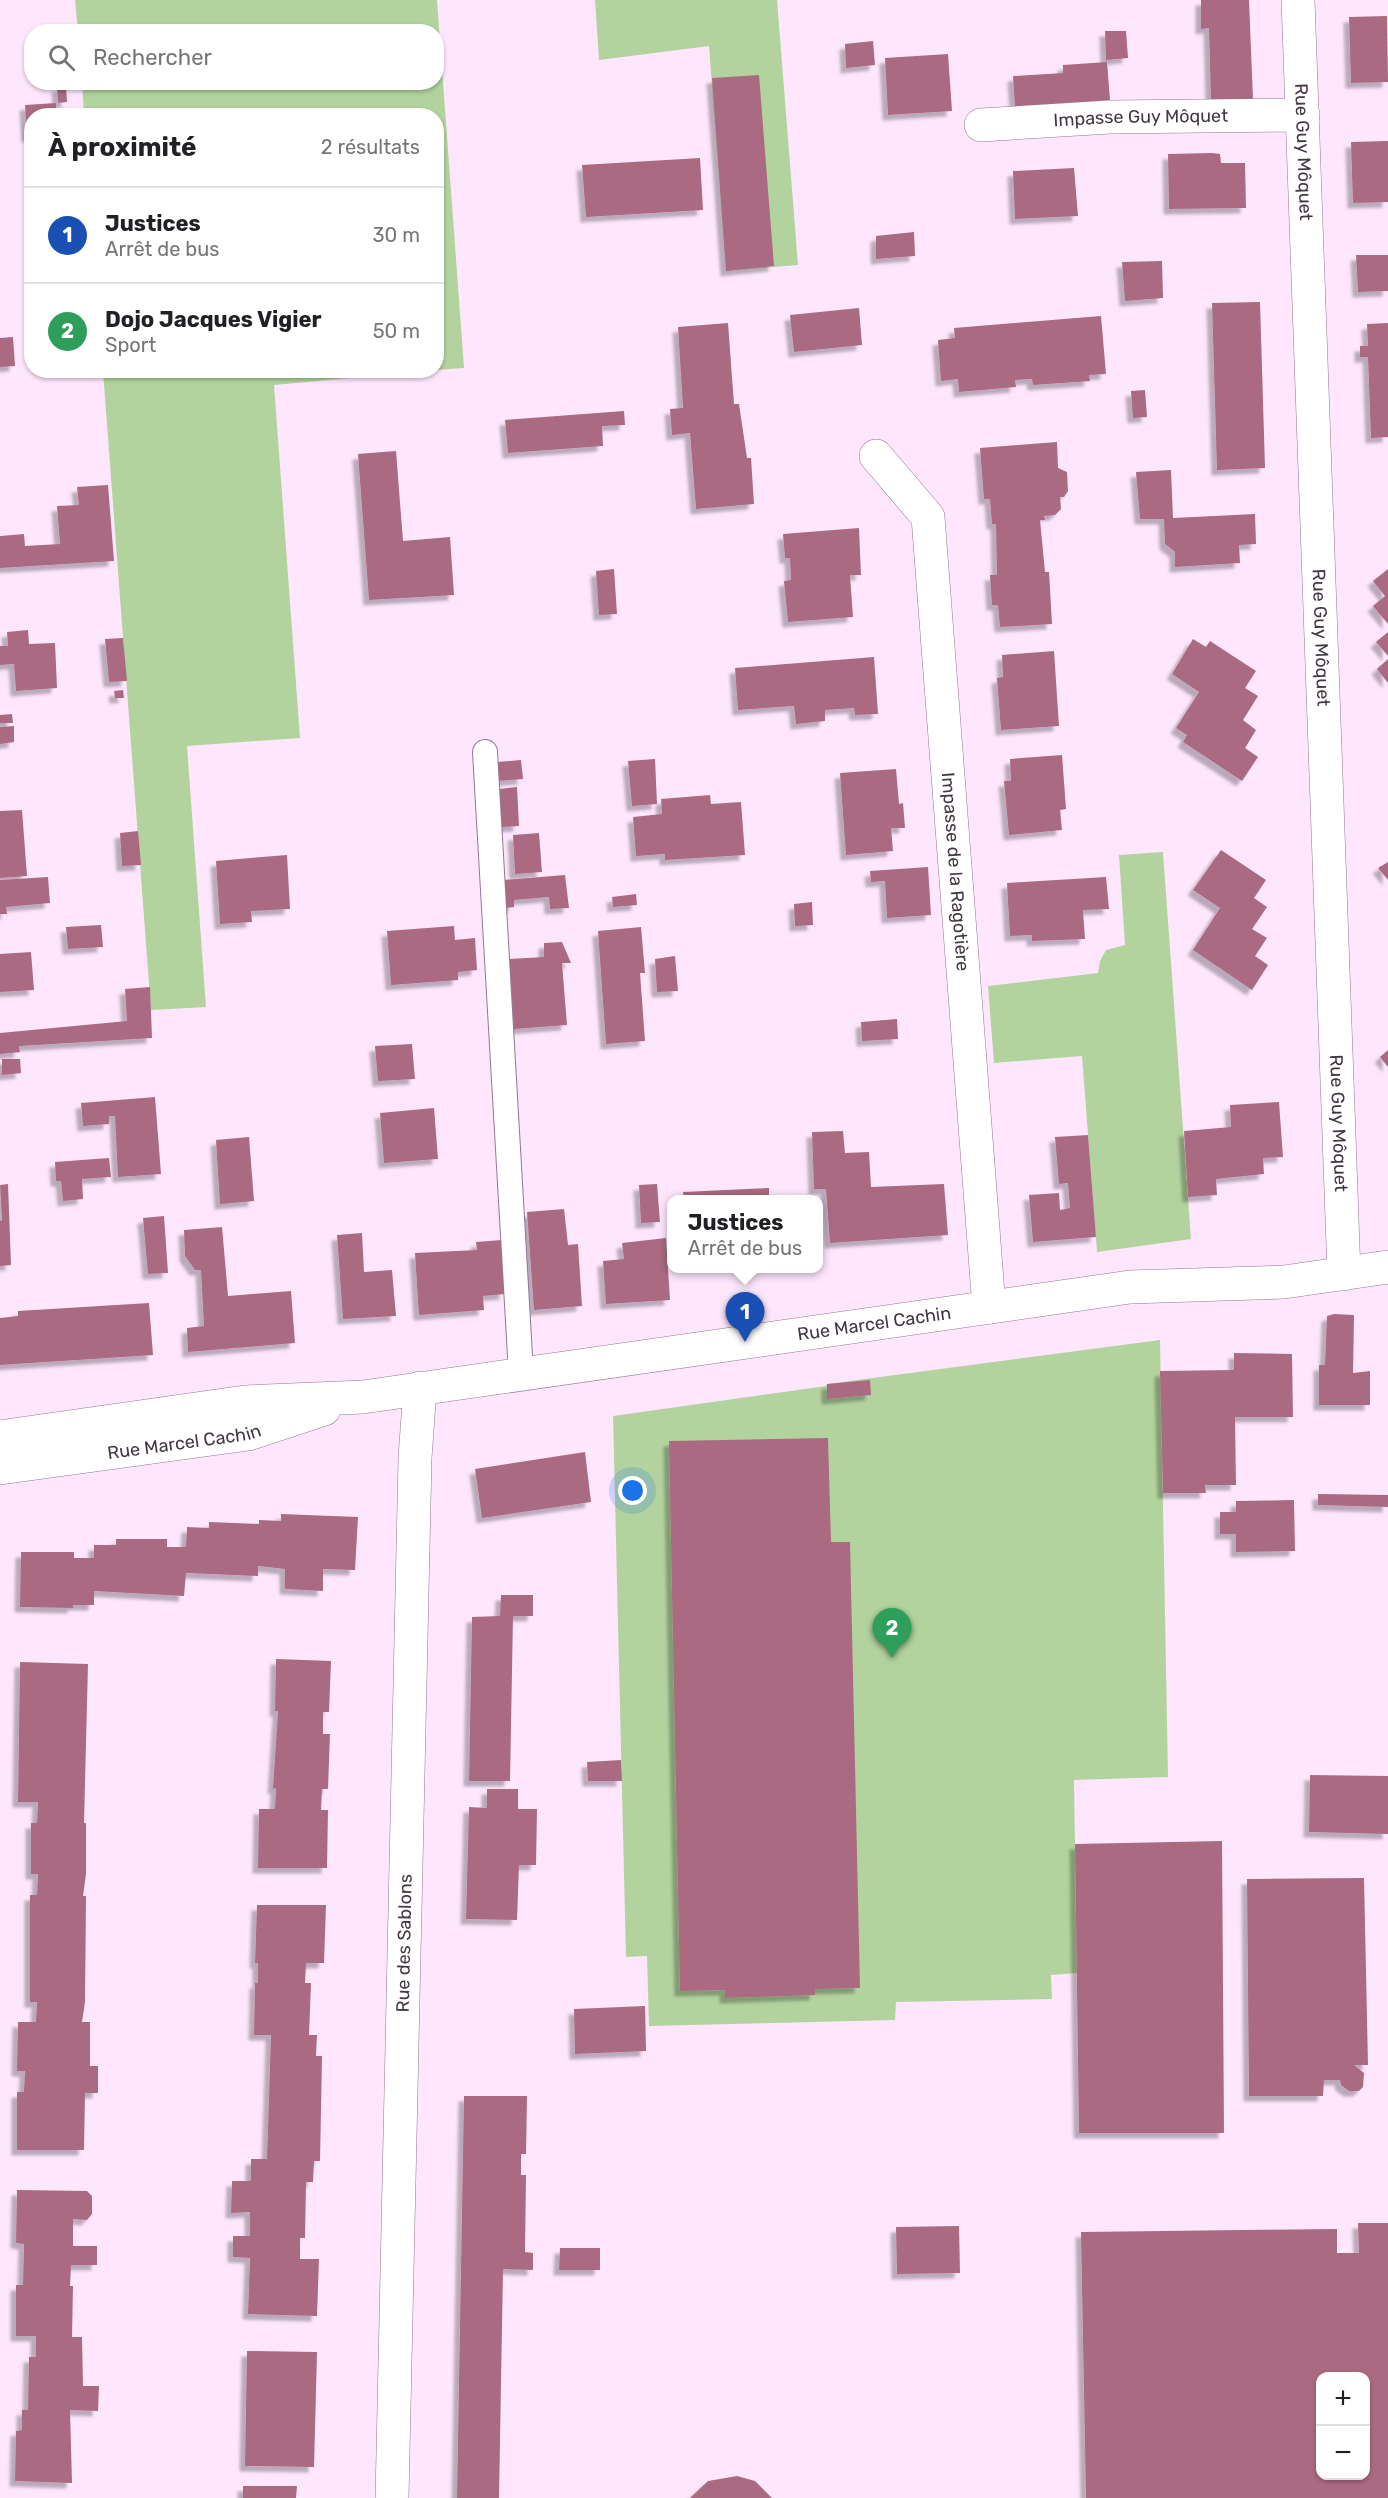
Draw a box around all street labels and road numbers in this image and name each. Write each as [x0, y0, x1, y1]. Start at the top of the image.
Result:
street label: Rue Guy Môquet [1290, 83, 1317, 221]
street label: Impasse Guy Môquet [1053, 105, 1228, 131]
street label: Rue Guy Môquet [1308, 569, 1334, 707]
street label: Impasse de la Ragotière [937, 772, 974, 972]
street label: Rue Guy Môquet [1325, 1054, 1352, 1192]
street label: Rue Marcel Cachin [796, 1302, 952, 1346]
street label: Rue Marcel Cachin [106, 1419, 264, 1464]
street label: Rue des Sablons [392, 1874, 417, 2012]

